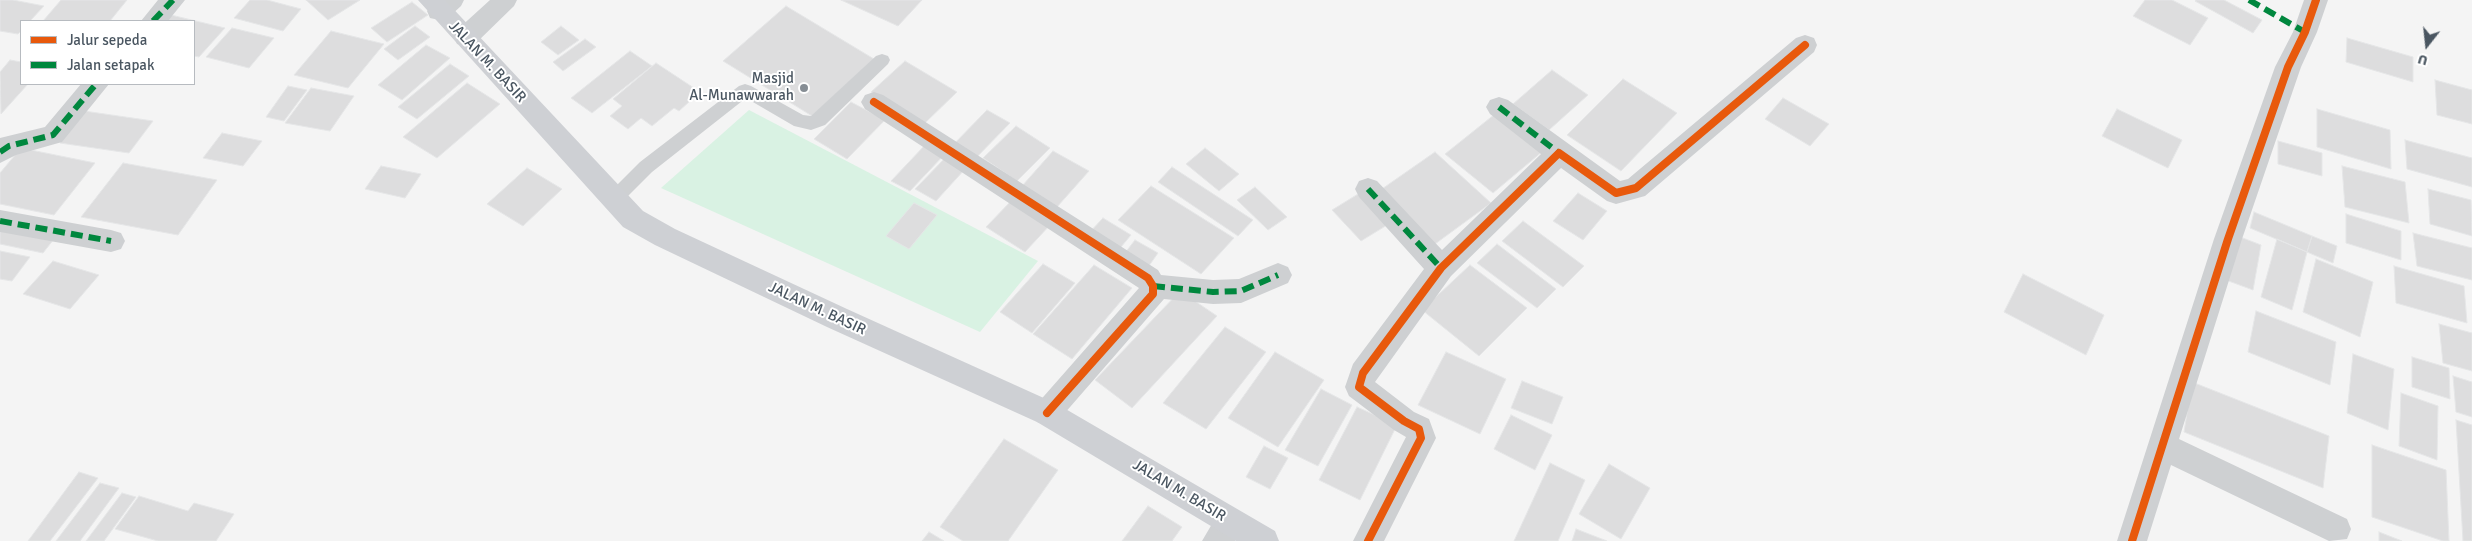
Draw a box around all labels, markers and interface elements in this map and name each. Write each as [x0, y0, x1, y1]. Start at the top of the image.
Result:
street label: JALAN M. BASIR [445, 17, 529, 107]
legend [20, 20, 195, 85]
north arrow [2402, 20, 2452, 70]
text: Jalur sepeda [67, 31, 147, 49]
text: U [2416, 50, 2430, 69]
text: Jalan setapak [67, 56, 154, 74]
place label: Masjid Al-Munawwarah [689, 70, 794, 105]
marker: Masjid Al-Munawwarah [798, 82, 810, 94]
street label: JALAN M. BASIR [765, 279, 869, 339]
street label: JALAN M. BASIR [1129, 456, 1229, 526]

